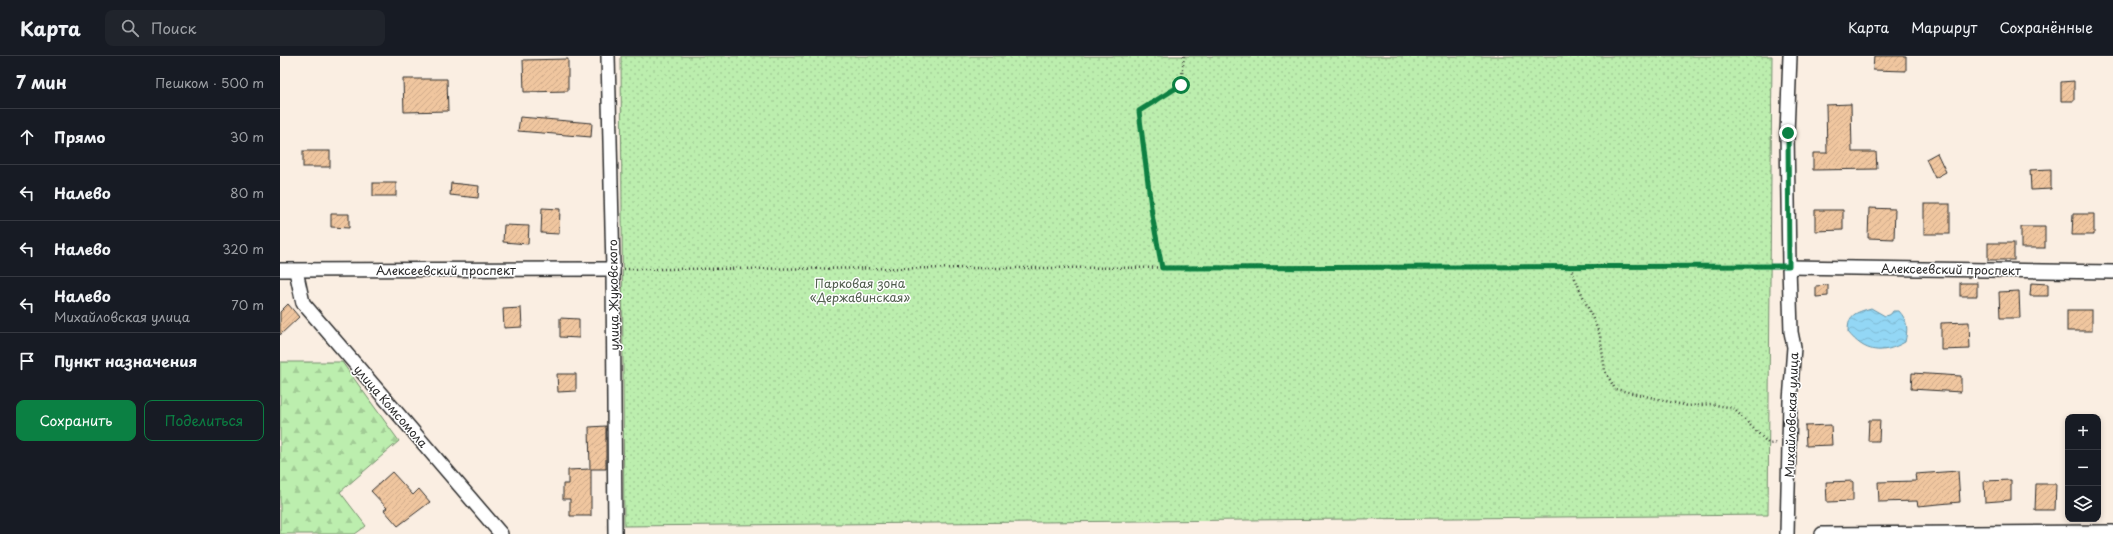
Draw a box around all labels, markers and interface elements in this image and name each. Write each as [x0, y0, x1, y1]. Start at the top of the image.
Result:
search box [105, 10, 385, 46]
text: Карта [20, 14, 81, 42]
text: Поиск [151, 16, 196, 39]
icon: search [119, 17, 141, 39]
text: Карта [1848, 17, 1889, 38]
text: Маршрут [1911, 17, 1977, 38]
text: Сохранённые [1999, 17, 2093, 38]
text: 7 мин [16, 69, 67, 95]
text: Пешком · 500 m [155, 73, 264, 92]
route start [1172, 76, 1190, 94]
route end [1779, 124, 1797, 142]
text: Прямо [54, 125, 105, 148]
icon: ahead [16, 126, 38, 148]
text: 30 m [230, 127, 264, 146]
text: Налево [54, 181, 111, 204]
icon: left [16, 182, 38, 204]
text: 80 m [230, 183, 264, 202]
text: Налево [54, 237, 111, 260]
icon: left [16, 238, 38, 260]
text: 320 m [222, 239, 264, 258]
street label: улица Жуковского [603, 239, 623, 351]
street label: Алексеевский проспект [1881, 259, 2021, 279]
street label: Алексеевский проспект [376, 261, 516, 279]
park label: Парковая зона «Державинская» [810, 274, 910, 306]
text: Налево [54, 284, 111, 307]
icon: left [16, 294, 38, 316]
text: 70 m [231, 295, 264, 314]
text: Михайловская улица [54, 307, 190, 326]
text: Пункт назначения [54, 349, 197, 372]
icon: arrive [16, 350, 38, 372]
street label: Михайловская улица [1780, 352, 1802, 478]
street label: улица Комсомола [350, 361, 432, 452]
button: Сохранить [16, 400, 136, 441]
button: Поделиться [144, 400, 264, 441]
map controls [2065, 414, 2101, 522]
button: + [2065, 414, 2101, 450]
button: − [2065, 450, 2101, 486]
button: layers [2065, 486, 2101, 522]

